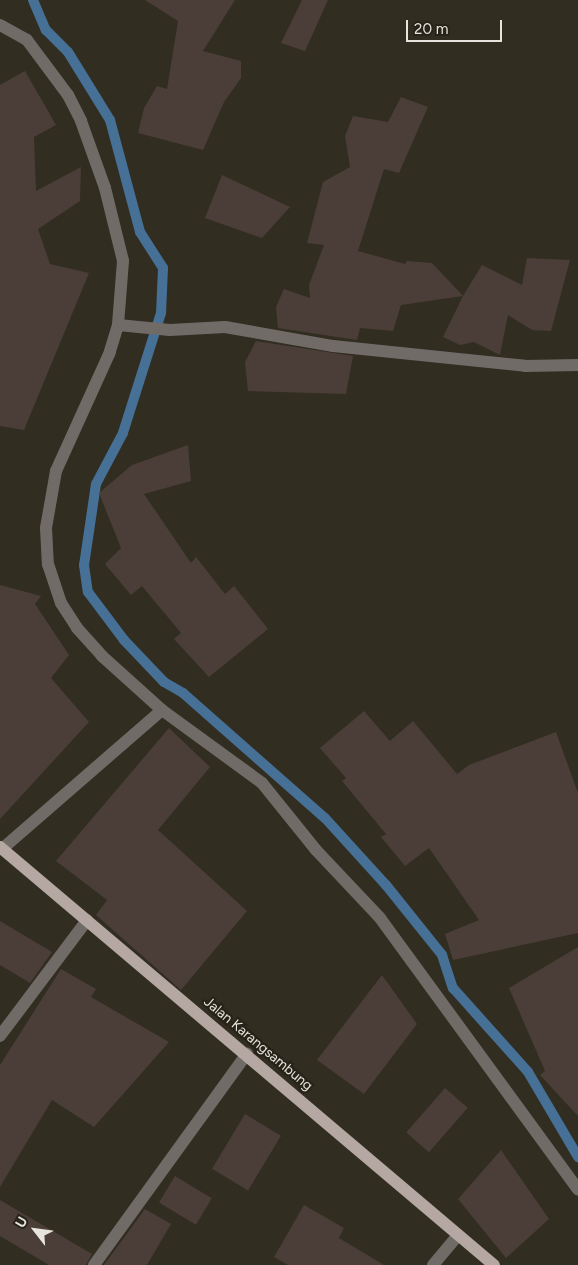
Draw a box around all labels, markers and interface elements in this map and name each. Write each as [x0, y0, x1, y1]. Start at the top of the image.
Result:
scale bar [408, 10, 504, 42]
text: 20 m [414, 20, 448, 38]
street label: Jalan Karangsambung [200, 994, 316, 1094]
north arrow [10, 1205, 60, 1255]
text: U [12, 1214, 31, 1231]

